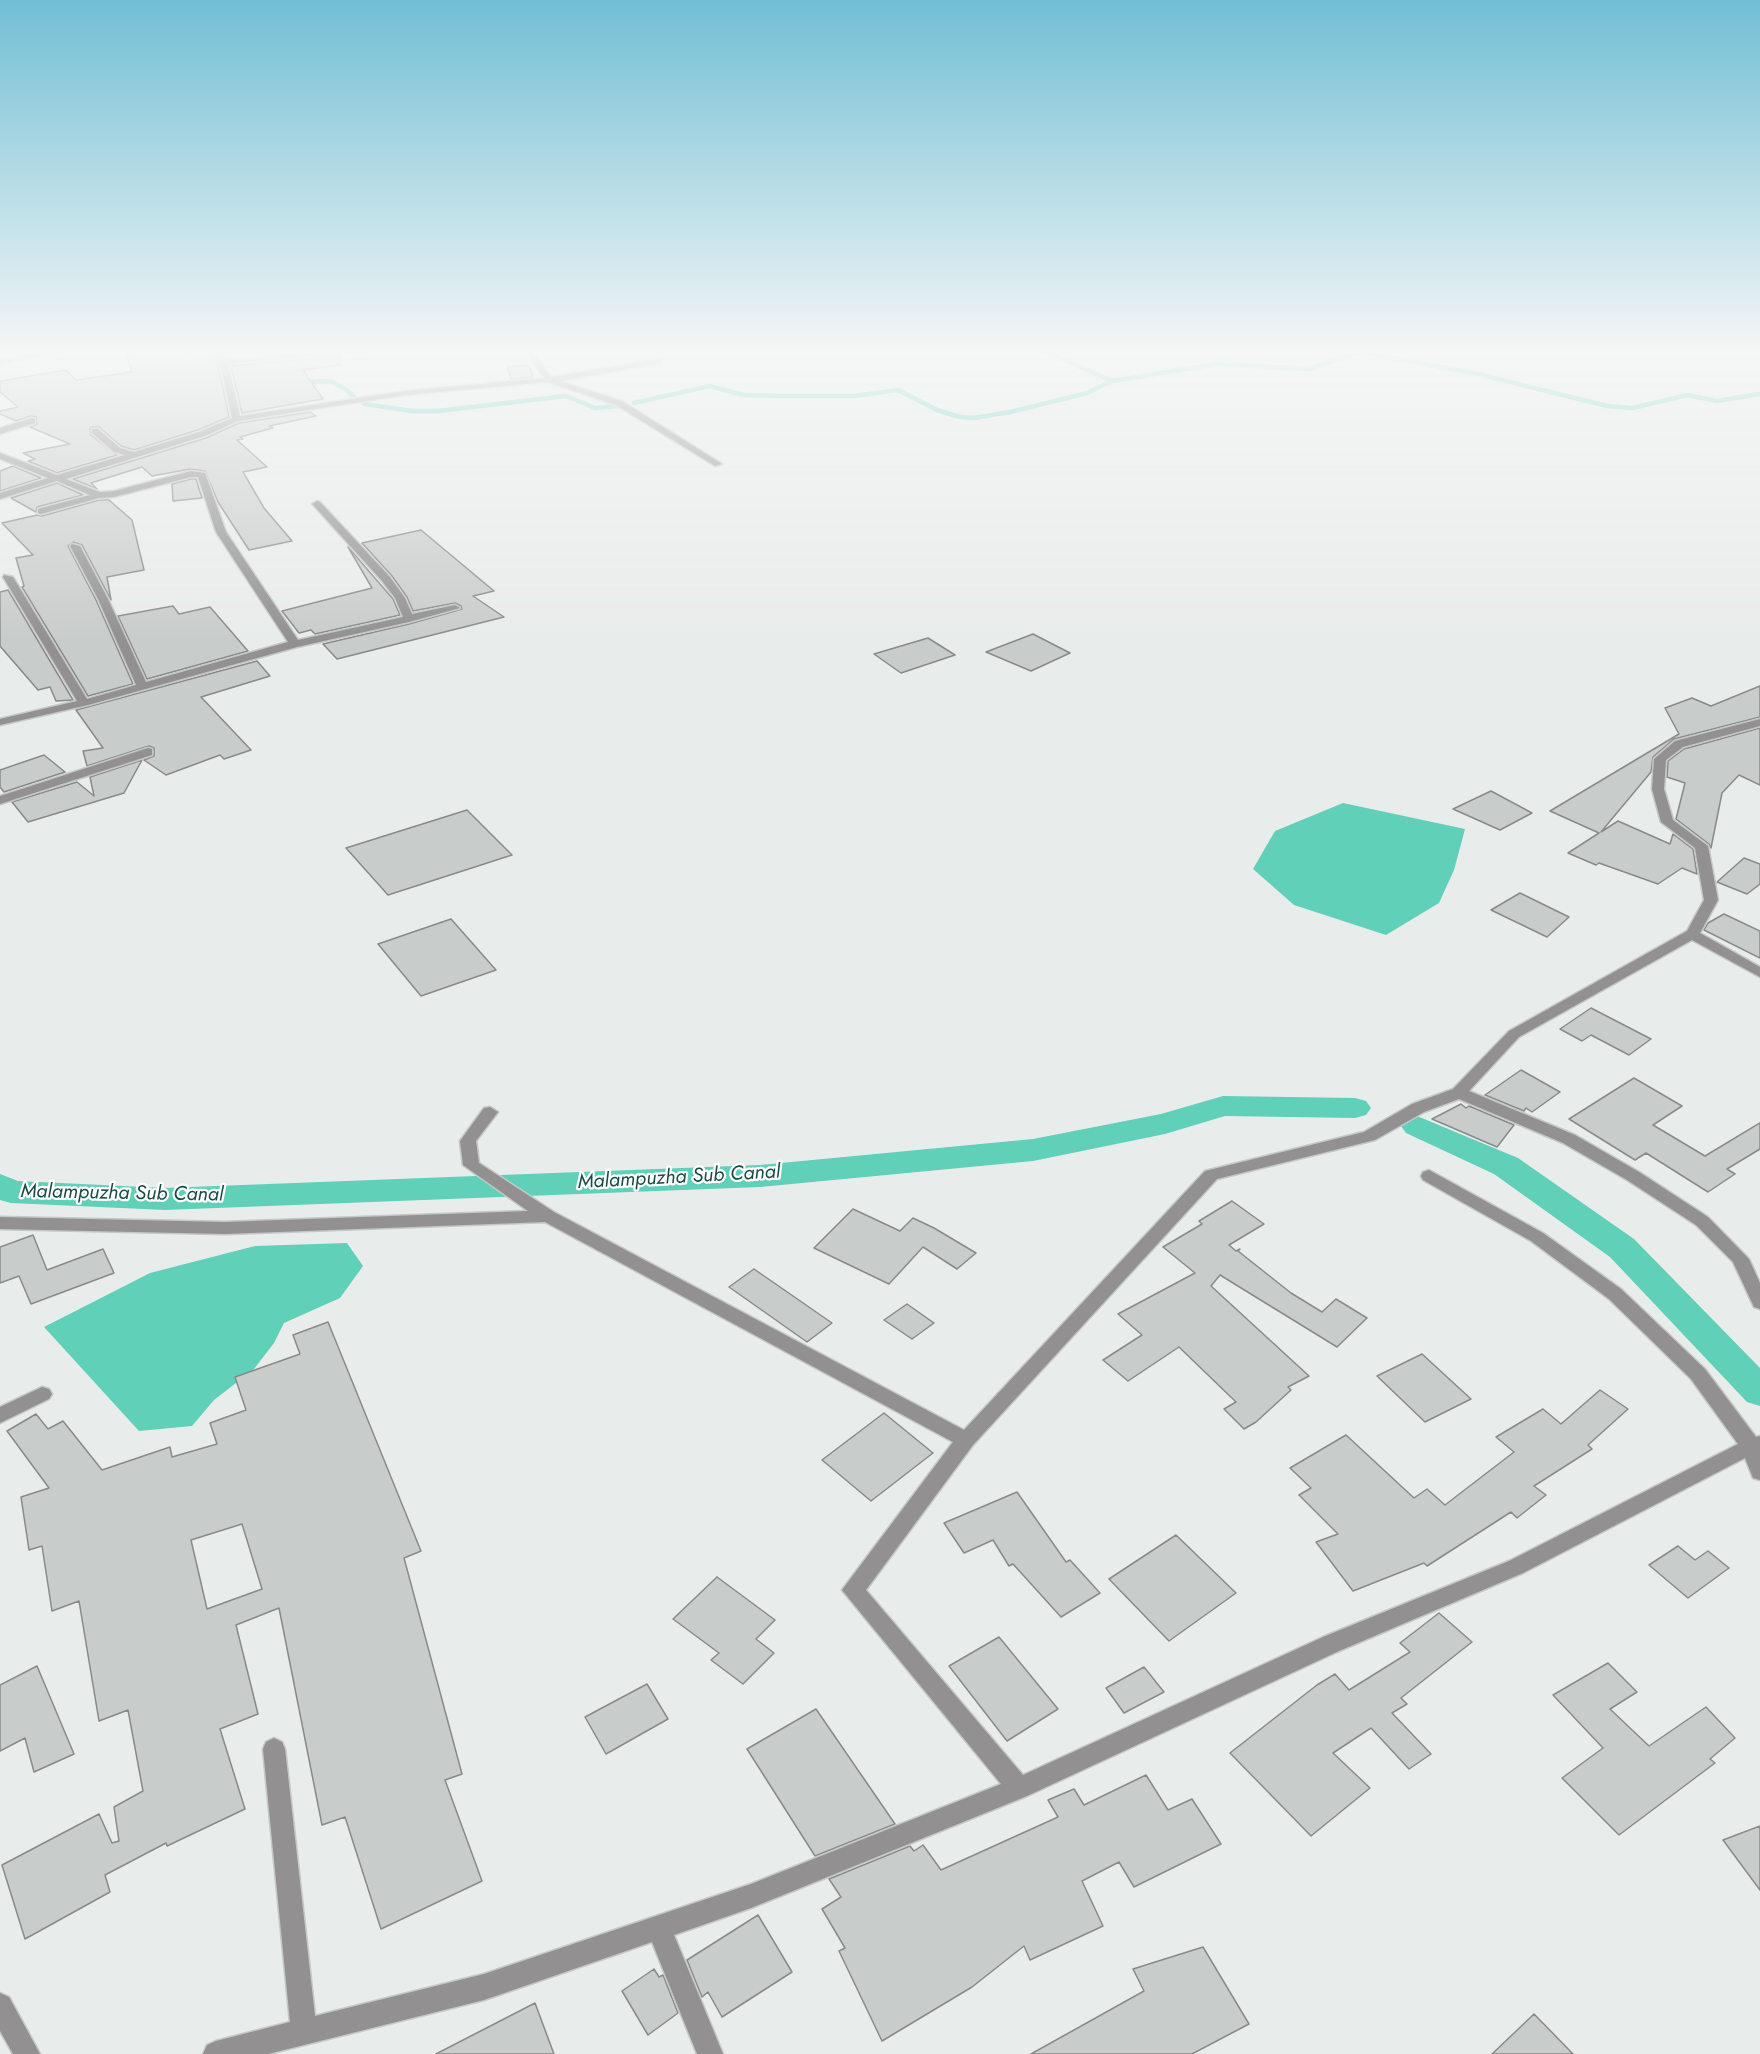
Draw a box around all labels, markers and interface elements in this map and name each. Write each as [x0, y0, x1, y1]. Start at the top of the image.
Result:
water label: Malampuzha Sub Canal [577, 1161, 781, 1195]
water label: Malampuzha Sub Canal [20, 1180, 224, 1208]

